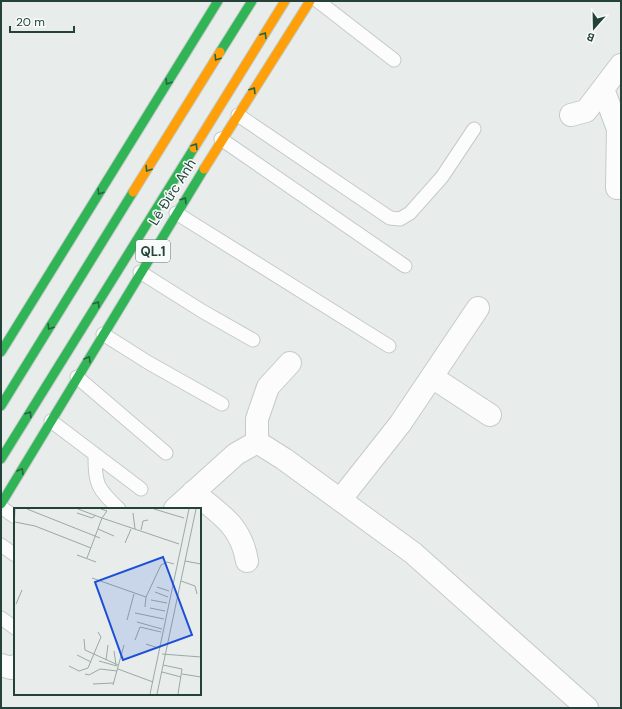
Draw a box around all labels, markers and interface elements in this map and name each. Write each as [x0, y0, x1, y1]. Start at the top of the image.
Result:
scale bar [10, 8, 74, 34]
north arrow [574, 8, 614, 48]
text: 20 m [16, 14, 45, 30]
text: B [585, 30, 596, 45]
one-way arrow [259, 32, 267, 39]
one-way arrow [214, 54, 221, 61]
one-way arrow [166, 78, 173, 85]
one-way arrow [249, 87, 256, 94]
one-way arrow [191, 143, 198, 150]
street label: Lê Đức Anh [144, 155, 200, 229]
one-way arrow [146, 164, 153, 171]
one-way arrow [97, 188, 105, 195]
one-way arrow [179, 197, 187, 204]
road number: QL.1 [136, 240, 170, 262]
one-way arrow [93, 301, 100, 308]
one-way arrow [48, 323, 55, 330]
one-way arrow [83, 356, 91, 363]
one-way arrow [24, 411, 32, 418]
one-way arrow [16, 468, 24, 475]
inset map [14, 508, 201, 695]

